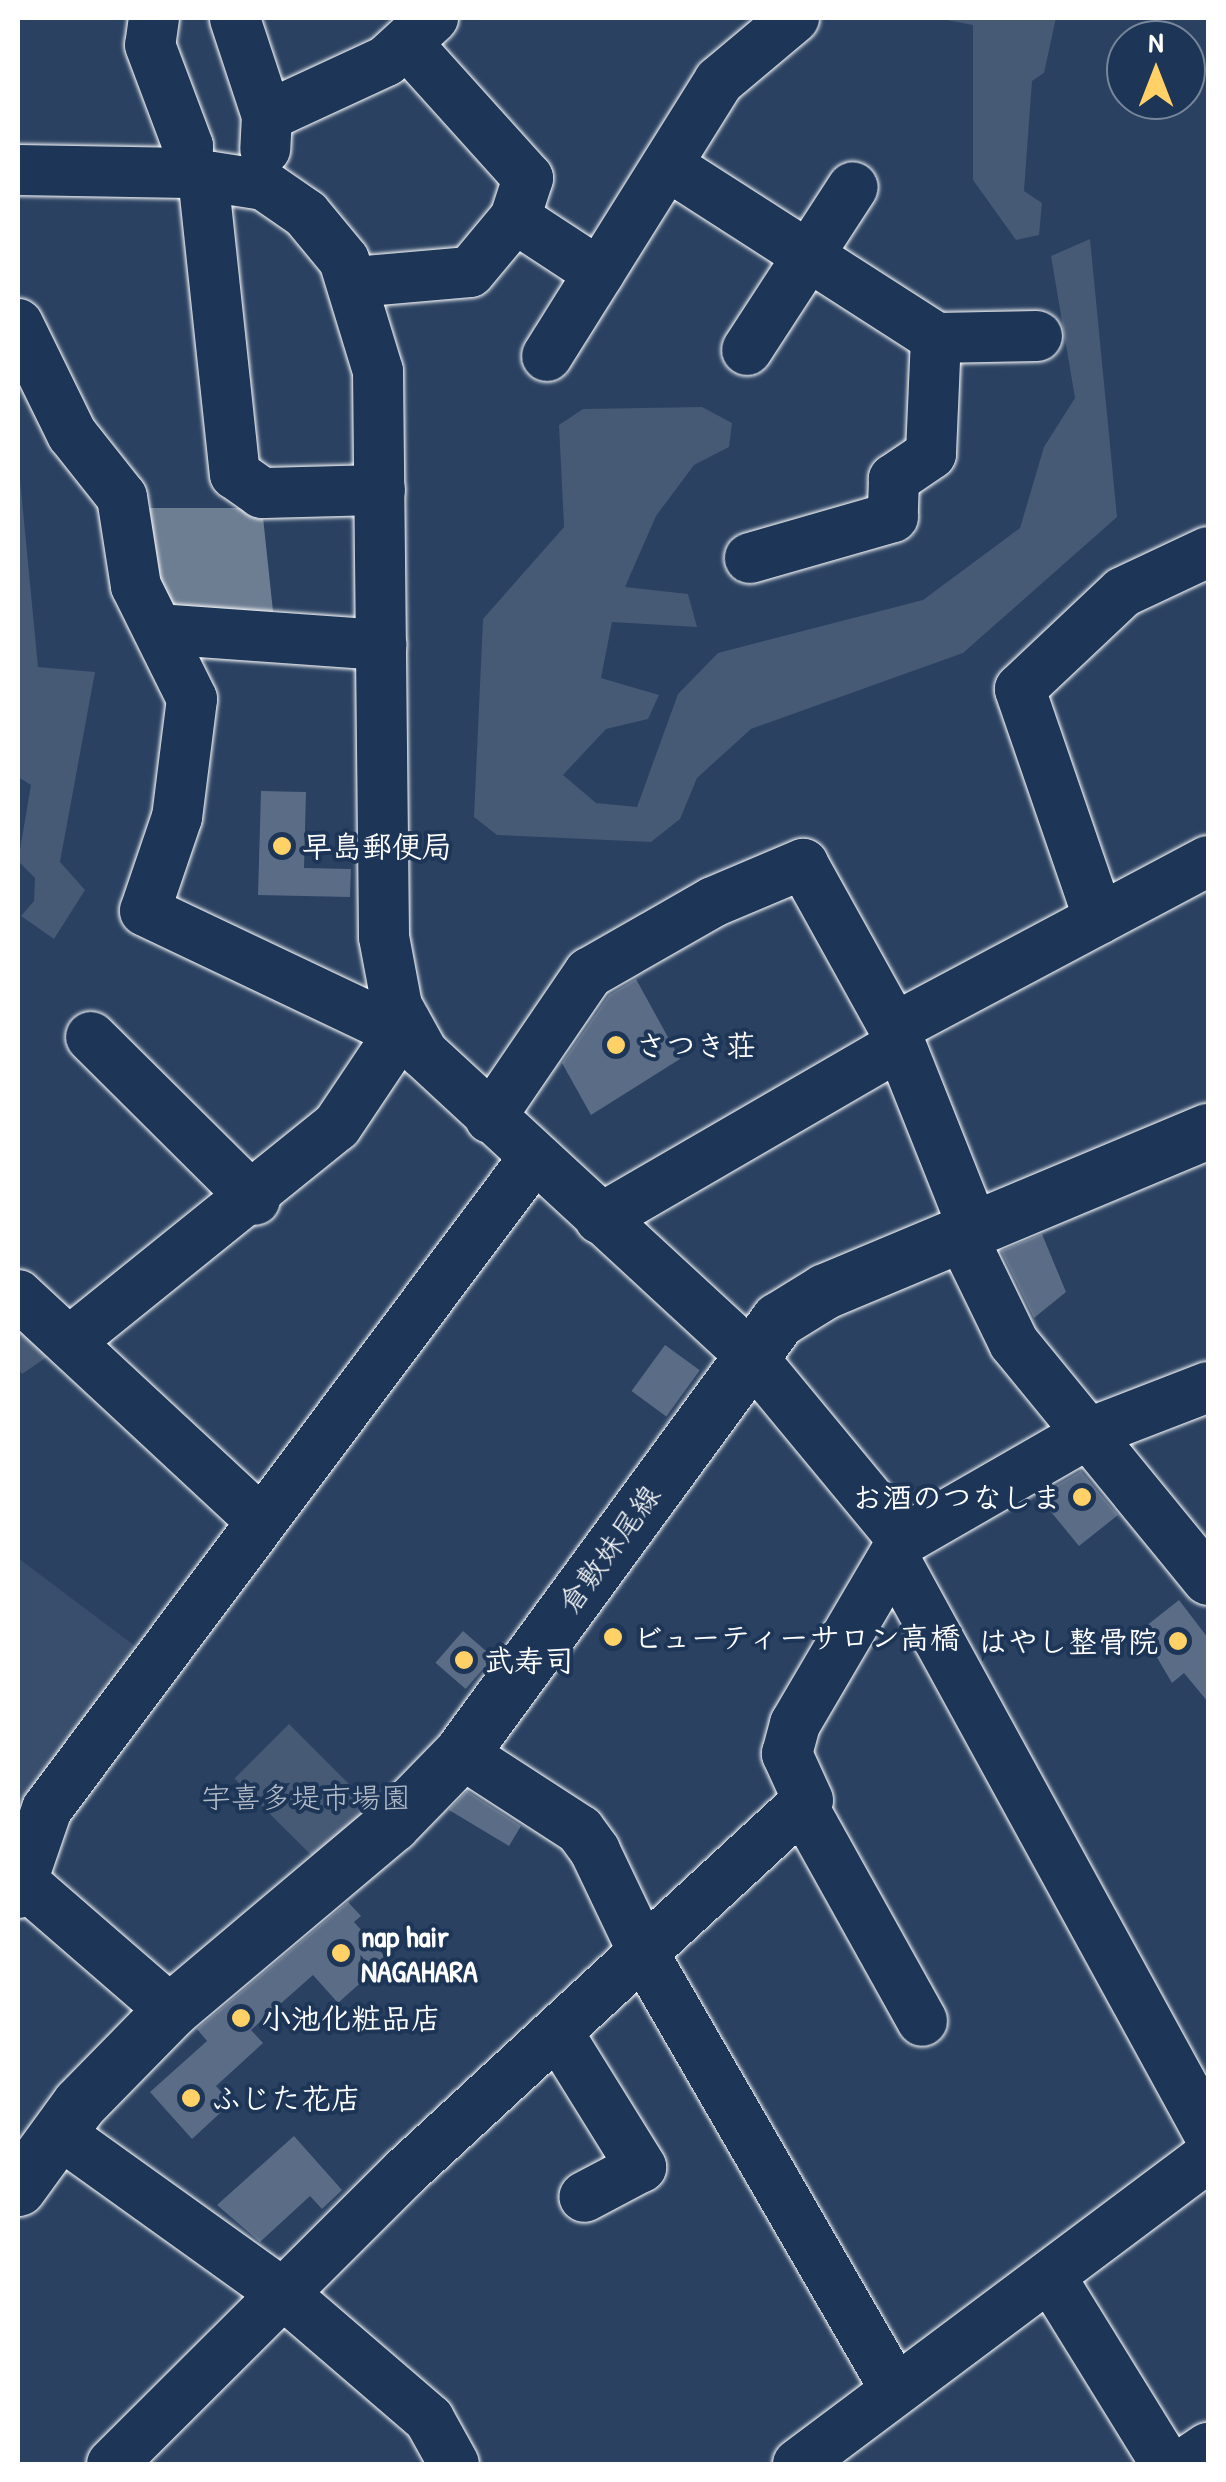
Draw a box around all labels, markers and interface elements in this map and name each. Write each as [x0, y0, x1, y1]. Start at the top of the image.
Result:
north arrow [1106, 20, 1206, 120]
text: N [1149, 23, 1163, 61]
place label: 早島郵便局 [302, 828, 452, 864]
marker: 早島郵便局 [271, 835, 293, 857]
place label: さつき荘 [636, 1027, 756, 1063]
marker: さつき荘 [605, 1034, 627, 1056]
street label: 倉敷妹尾線 [550, 1478, 668, 1620]
place label: お酒のつなしま [852, 1479, 1062, 1515]
marker: お酒のつなしま [1071, 1486, 1093, 1508]
place label: ビューティーサロン高橋 [633, 1619, 962, 1655]
place label: はやし整骨院 [978, 1623, 1158, 1659]
marker: ビューティーサロン高橋 [602, 1626, 624, 1648]
marker: はやし整骨院 [1167, 1630, 1189, 1652]
place label: 武寿司 [484, 1642, 574, 1678]
marker: 武寿司 [453, 1649, 475, 1671]
park label: 宇喜多堤市場園 [201, 1779, 411, 1815]
place label: nap hair NAGAHARA [361, 1918, 478, 1988]
marker: nap hair NAGAHARA [330, 1942, 352, 1964]
place label: 小池化粧品店 [261, 2000, 441, 2036]
marker: 小池化粧品店 [230, 2007, 252, 2029]
place label: ふじた花店 [211, 2080, 361, 2116]
marker: ふじた花店 [180, 2087, 202, 2109]

